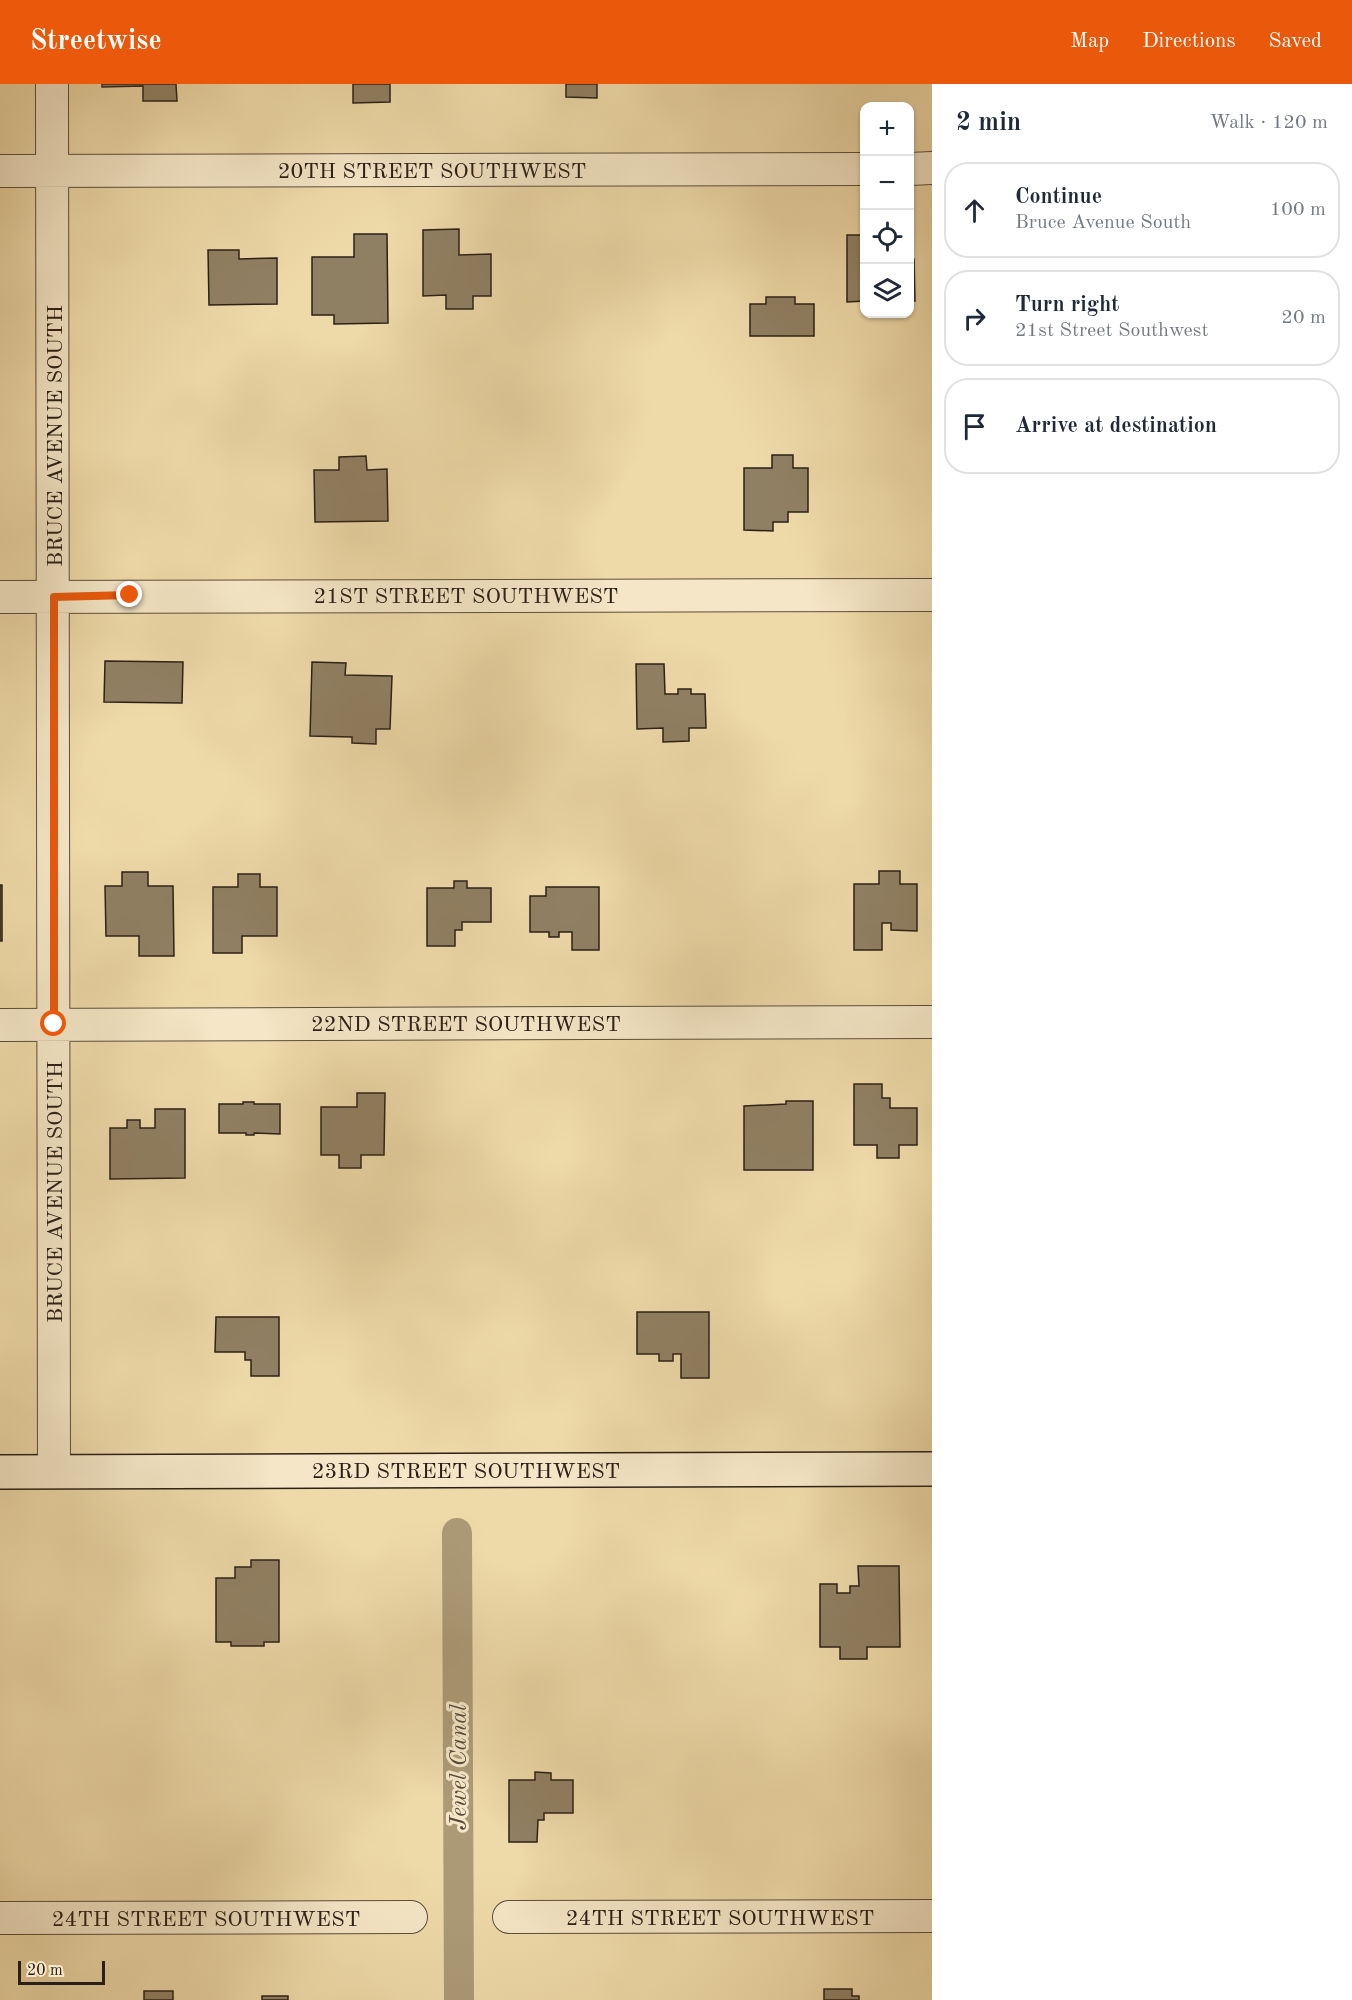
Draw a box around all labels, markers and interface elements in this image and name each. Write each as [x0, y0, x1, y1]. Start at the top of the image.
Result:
text: Streetwise [30, 28, 162, 56]
text: Map [1070, 31, 1109, 52]
text: Directions [1142, 31, 1236, 52]
text: Saved [1269, 31, 1322, 52]
map controls [860, 102, 914, 318]
button: + [860, 102, 914, 156]
text: 2 min [956, 110, 1021, 136]
text: Walk · 120 m [1209, 113, 1328, 133]
button: − [860, 156, 914, 210]
street label: 20TH STREET SOUTHWEST [278, 161, 586, 183]
text: Continue [1015, 186, 1102, 208]
icon: ahead [958, 194, 991, 227]
text: 100 m [1270, 200, 1326, 220]
button: locate [860, 210, 914, 264]
text: Bruce Avenue South [1015, 213, 1191, 233]
button: layers [860, 264, 914, 318]
text: Turn right [1015, 294, 1119, 316]
icon: right [958, 302, 991, 335]
street label: BRUCE AVENUE SOUTH [45, 305, 67, 567]
text: 20 m [1281, 308, 1326, 328]
text: 21st Street Southwest [1015, 321, 1208, 341]
icon: arrive [958, 410, 991, 443]
text: Arrive at destination [1015, 415, 1217, 437]
route end [116, 581, 142, 607]
street label: 21ST STREET SOUTHWEST [313, 586, 619, 608]
route start [40, 1010, 66, 1036]
street label: 22ND STREET SOUTHWEST [311, 1014, 621, 1036]
street label: BRUCE AVENUE SOUTH [45, 1061, 67, 1323]
street label: 23RD STREET SOUTHWEST [312, 1461, 620, 1483]
water label: Jewel Canal [448, 1704, 472, 1830]
street label: 24TH STREET SOUTHWEST [566, 1908, 874, 1930]
street label: 24TH STREET SOUTHWEST [52, 1909, 360, 1931]
scale bar [18, 1958, 105, 1986]
text: 20 m [27, 1963, 63, 1979]

